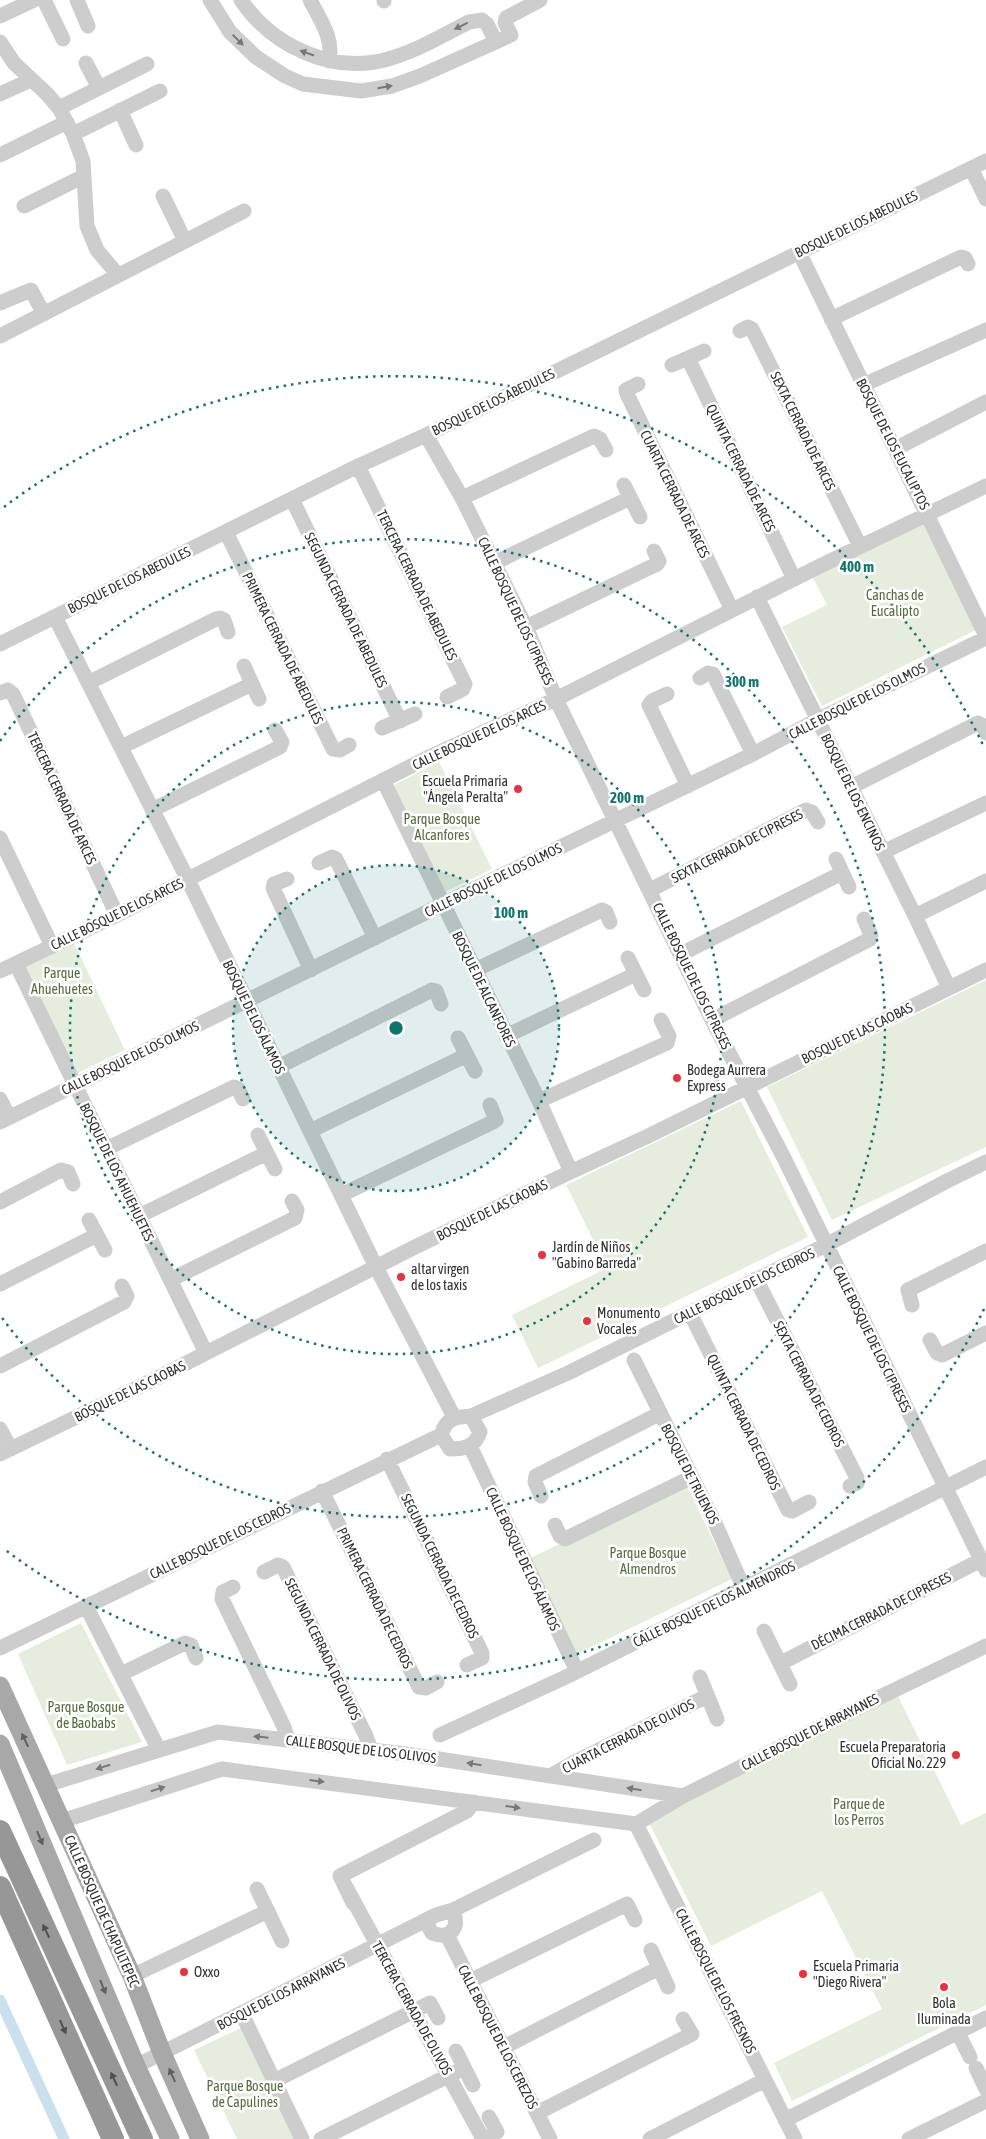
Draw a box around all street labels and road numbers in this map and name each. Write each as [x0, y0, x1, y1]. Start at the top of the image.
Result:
street label: BOSQUE DE LOS ABEDULES [792, 187, 920, 261]
street label: BOSQUE DE LOS ABEDULES [429, 365, 557, 439]
street label: SEXTA CERRADA DE ARCES [767, 369, 839, 493]
street label: BOSQUE DE LOS EUCALIPTOS [853, 376, 933, 512]
street label: QUINTA CERRADA DE ARCES [703, 402, 779, 535]
street label: CUARTA CERRADA DE ARCES [637, 428, 713, 561]
street label: TERCERA CERRADA DE ABEDULES [374, 507, 460, 663]
street label: SEGUNDA CERRADA DE ABEDULES [301, 530, 391, 690]
street label: CALLE BOSQUE DE LOS CIPRESES [475, 535, 557, 688]
street label: BOSQUE DE LOS ABEDULES [65, 543, 193, 617]
street label: PRIMERA CERRADA DE ABEDULES [239, 570, 327, 727]
street label: CALLE BOSQUE DE LOS OLMOS [786, 660, 928, 742]
street label: CALLE BOSQUE DE LOS ARCES [410, 697, 548, 773]
street label: TERCERA CERRADA DE ARCES [24, 729, 100, 867]
street label: BOSQUE DE LOS ENCINOS [818, 731, 888, 853]
street label: SEXTA CERRADA DE CIPRESES [669, 806, 806, 886]
street label: CALLE BOSQUE DE LOS OLMOS [422, 840, 564, 920]
street label: CALLE BOSQUE DE LOS ARCES [48, 875, 186, 953]
street label: CALLE BOSQUE DE LOS CIPRESES [649, 900, 735, 1052]
street label: BOSQUE DE ALCANFORES [449, 929, 519, 1050]
street label: BOSQUE DE LOS ÁLAMOS [220, 958, 289, 1077]
street label: BOSQUE DE LAS CAOBAS [799, 999, 915, 1067]
street label: CALLE BOSQUE DE LOS OLMOS [59, 1018, 201, 1098]
street label: BOSQUE DE LOS AHUEHUETES [77, 1100, 157, 1244]
street label: BOSQUE DE LAS CAOBAS [434, 1176, 550, 1244]
street label: CALLE BOSQUE DE LOS CEDROS [671, 1245, 817, 1327]
street label: CALLE BOSQUE DE LOS CIPRESES [829, 1263, 915, 1415]
street label: SEXTA CERRADA DE CEDROS [770, 1318, 848, 1450]
street label: QUINTA CERRADA DE CEDROS [704, 1351, 784, 1493]
street label: BOSQUE DE LAS CAOBAS [72, 1357, 188, 1425]
street label: BOSQUE DE TRUENOS [658, 1421, 722, 1527]
street label: CALLE BOSQUE DE LOS ÁLAMOS [483, 1485, 563, 1633]
street label: SEGUNDA CERRADA DE CEDROS [398, 1491, 482, 1641]
street label: CALLE BOSQUE DE LOS CEDROS [147, 1500, 293, 1582]
street label: PRIMERA CERRADA DE CEDROS [334, 1525, 416, 1671]
street label: CALLE BOSQUE DE LOS ALMENDROS [630, 1558, 798, 1650]
street label: DÉCIMA CERRADA DE CIPRESES [808, 1569, 954, 1653]
street label: SEGUNDA CERRADA DE OLIVOS [282, 1575, 364, 1723]
street label: CALLE BOSQUE DE ARRAYANES [739, 1690, 882, 1774]
street label: CUARTA CERRADA DE OLIVOS [559, 1696, 697, 1776]
street label: CALLE BOSQUE DE LOS OLIVOS [285, 1732, 437, 1766]
street label: CALLE BOSQUE DE CHAPULTEPEC [61, 1833, 143, 1990]
street label: CALLE BOSQUE DE LOS FRESNOS [672, 1906, 760, 2056]
street label: TERCERA CERRADA DE OLIVOS [369, 1938, 456, 2078]
street label: BOSQUE DE LOS ARRAYANES [214, 1955, 348, 2033]
street label: CALLE BOSQUE DE LOS CEREZOS [455, 1962, 541, 2112]

